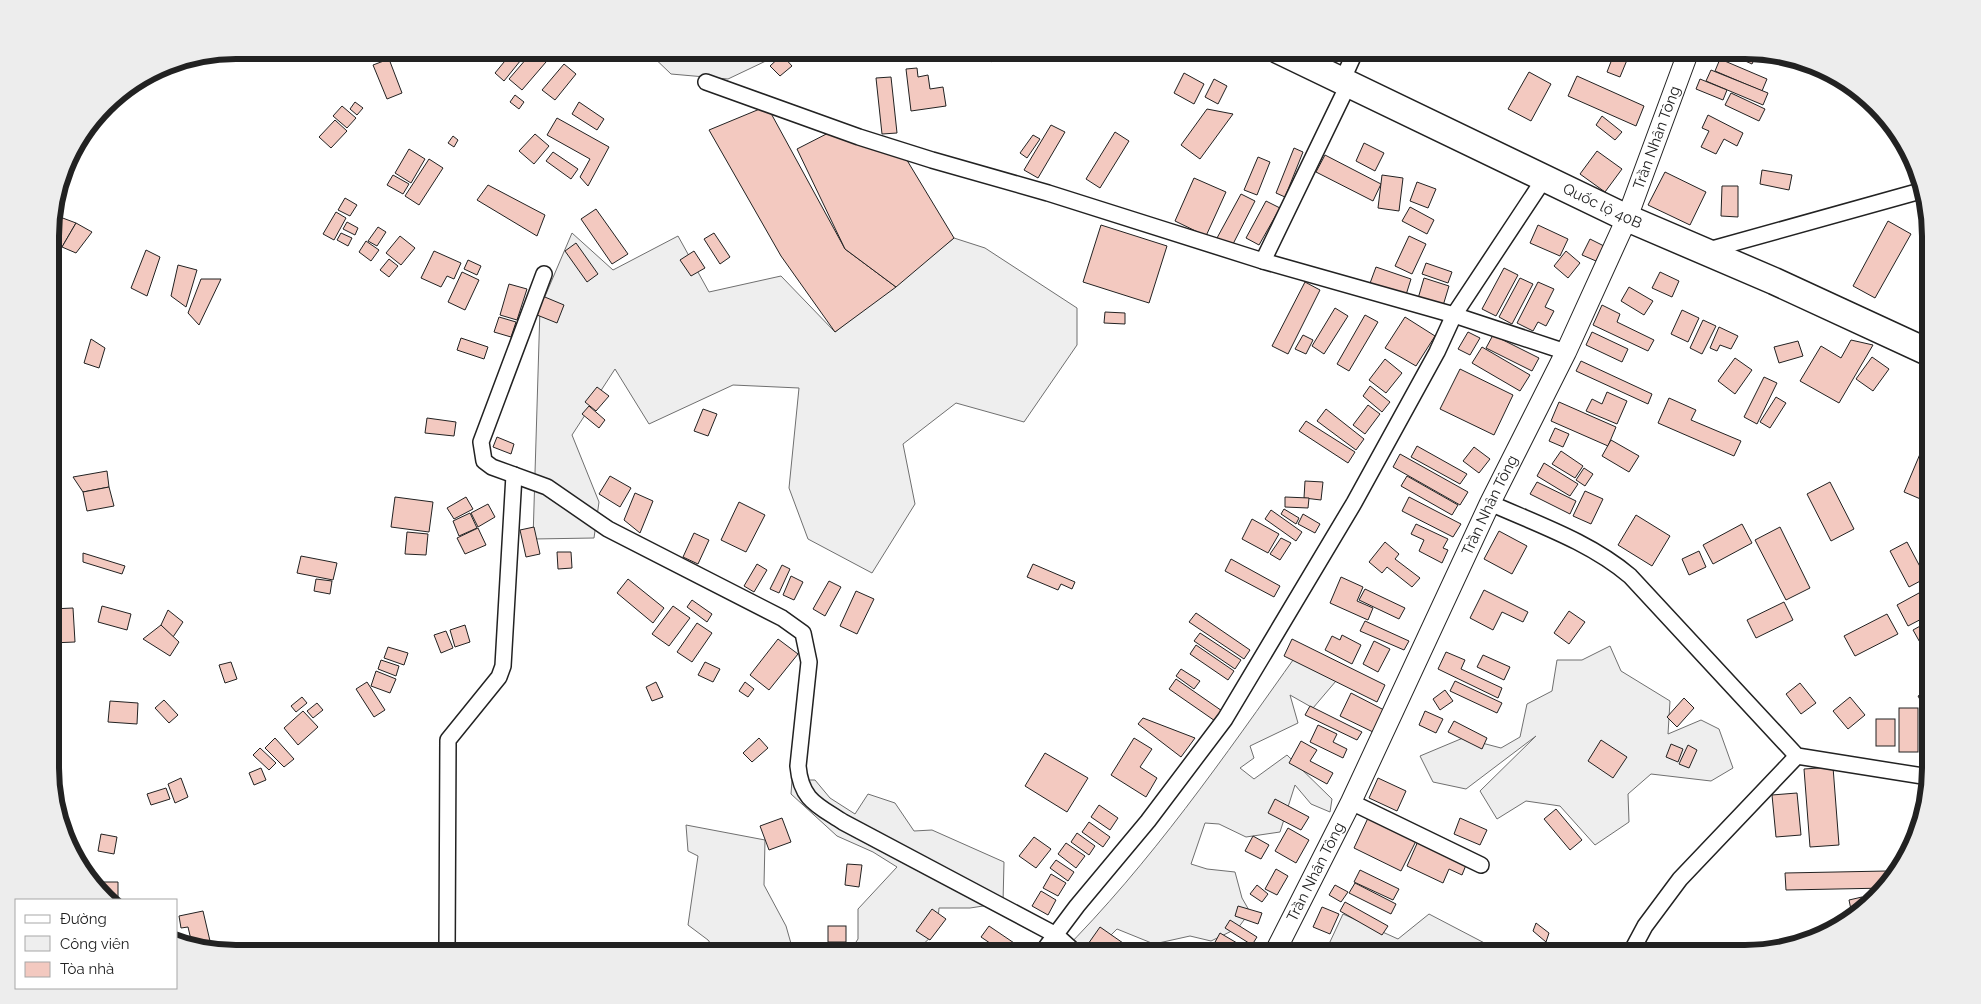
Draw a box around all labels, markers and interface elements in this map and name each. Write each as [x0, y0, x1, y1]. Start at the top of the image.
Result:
street label: Trần Nhân Tông [1629, 83, 1684, 192]
street label: Quốc lộ 40B [1560, 180, 1645, 232]
street label: Trần Nhân Tông [1458, 452, 1522, 558]
street label: Trần Nhân Tông [1283, 819, 1348, 925]
legend [15, 899, 178, 989]
text: Đường [60, 910, 107, 928]
text: Công viên [60, 935, 129, 953]
text: Tòa nhà [60, 960, 114, 978]

